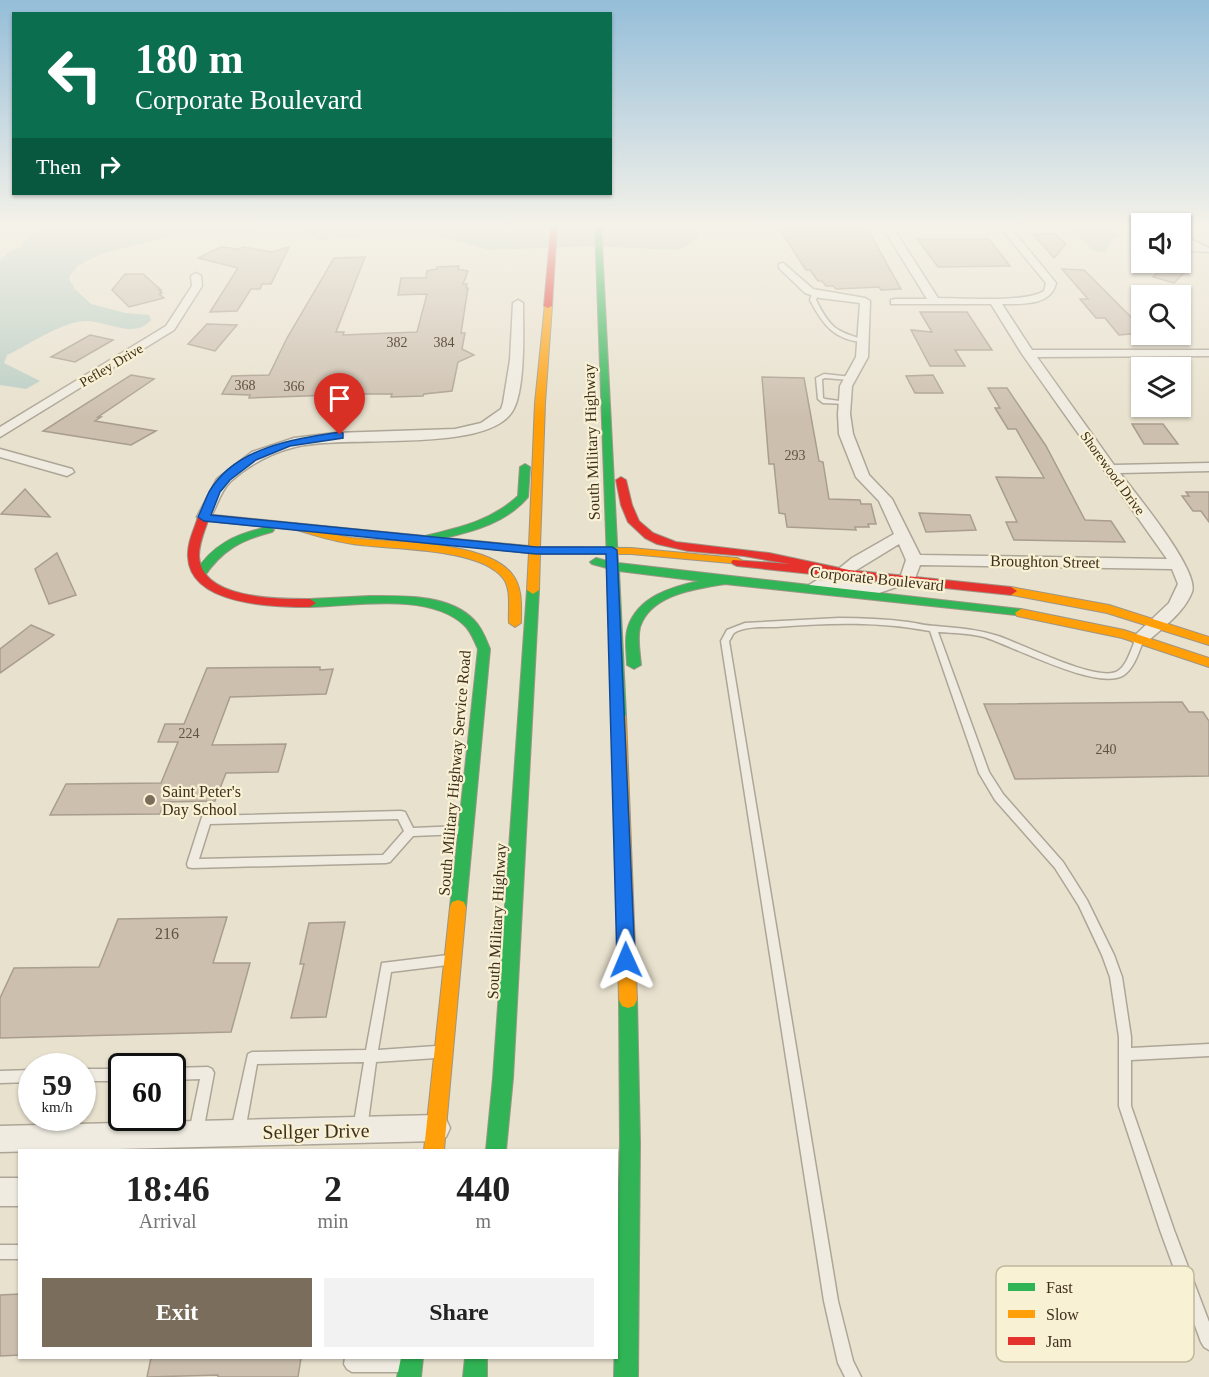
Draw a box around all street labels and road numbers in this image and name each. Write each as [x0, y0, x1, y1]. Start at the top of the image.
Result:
street label: Pefley Drive [77, 341, 146, 390]
street label: South Military Highway [580, 363, 604, 520]
street label: Shorewood Drive [1077, 429, 1148, 518]
street label: Broughton Street [990, 552, 1101, 572]
street label: Corporate Boulevard [809, 563, 945, 595]
street label: South Military Highway Service Road [435, 650, 475, 896]
street label: South Military Highway [484, 842, 510, 1000]
street label: Sellger Drive [262, 1119, 370, 1144]

